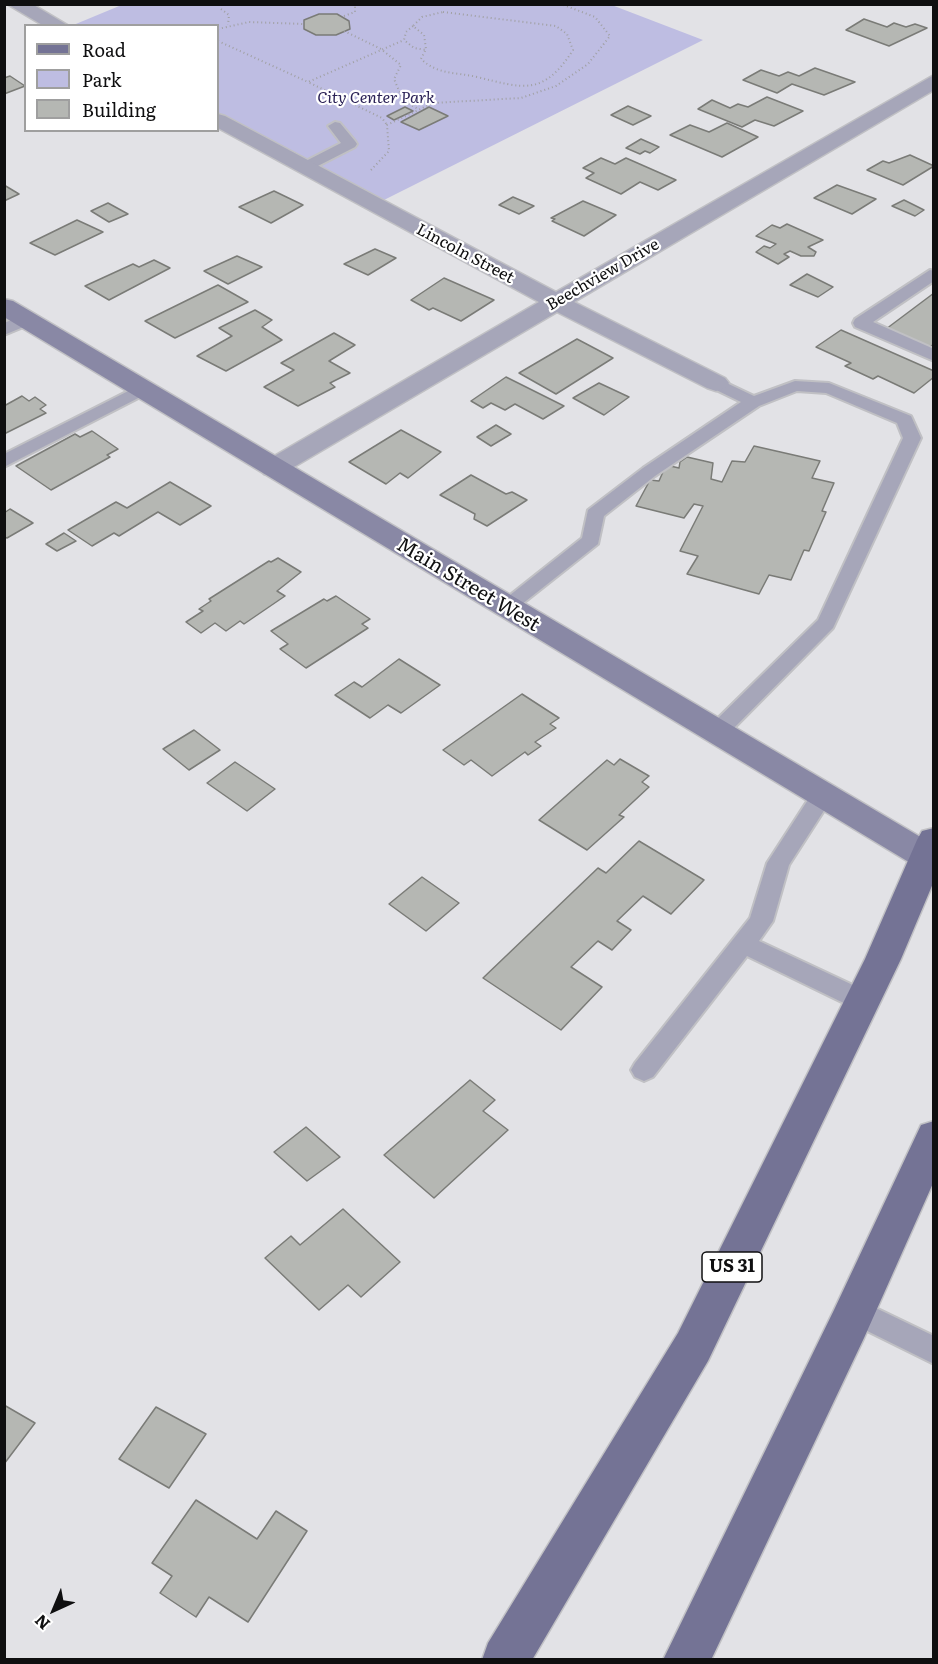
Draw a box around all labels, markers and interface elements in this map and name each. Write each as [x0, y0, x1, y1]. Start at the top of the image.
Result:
legend [24, 24, 219, 132]
text: Road [82, 36, 126, 63]
text: Park [82, 66, 121, 93]
park label: City Center Park [317, 88, 435, 108]
text: Building [82, 96, 156, 123]
street label: Lincoln Street [413, 220, 517, 288]
street label: Beechview Drive [543, 235, 663, 315]
street label: Main Street West [392, 533, 544, 637]
road number: US 31 [702, 1252, 762, 1282]
north arrow [24, 1580, 84, 1640]
text: N [28, 1610, 55, 1636]

